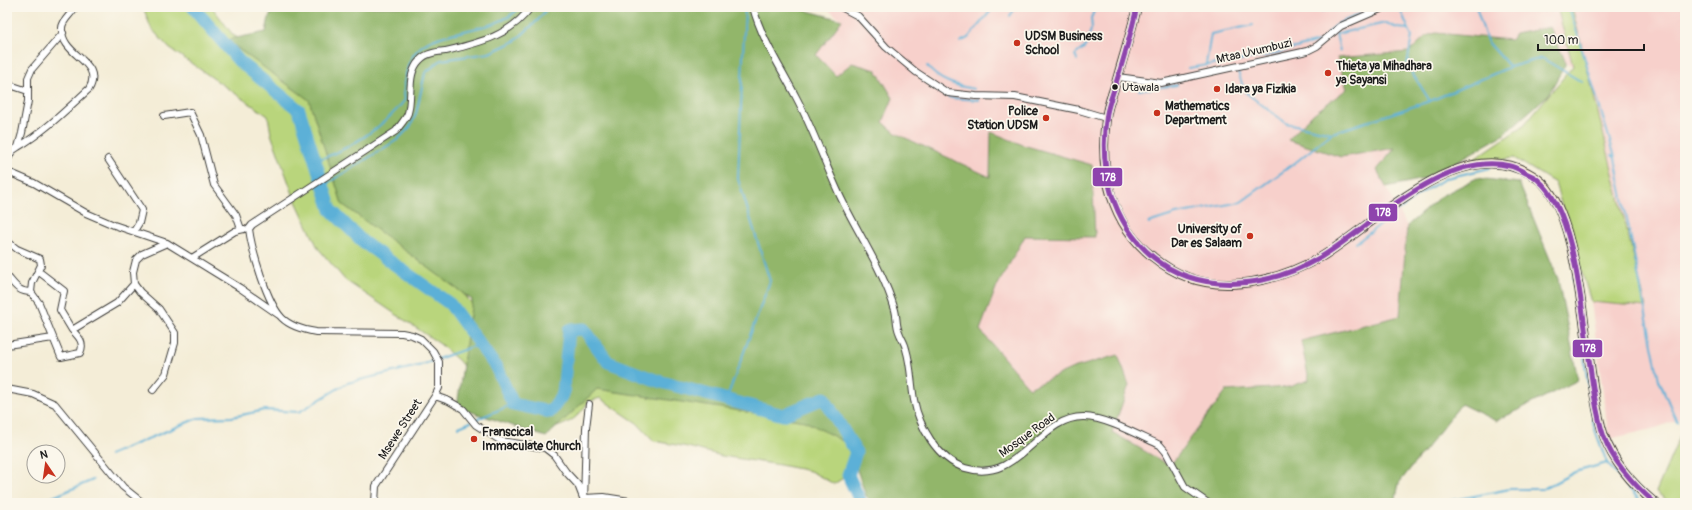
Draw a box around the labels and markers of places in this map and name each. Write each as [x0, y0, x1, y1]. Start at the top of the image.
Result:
place label: UDSM Business School [1025, 29, 1103, 58]
marker: UDSM Business School [1012, 38, 1022, 48]
place label: Thieta ya Mihadhara ya Sayansi [1335, 59, 1432, 88]
marker: Thieta ya Mihadhara ya Sayansi [1323, 68, 1333, 78]
place label: Utawala [1122, 81, 1159, 94]
marker: Utawala [1110, 82, 1120, 92]
place label: Idara ya Fizikia [1225, 82, 1297, 97]
marker: Idara ya Fizikia [1212, 84, 1222, 94]
place label: Mathematics Department [1165, 99, 1230, 128]
place label: Police Station UDSM [967, 104, 1039, 133]
marker: Mathematics Department [1152, 108, 1162, 118]
marker: Police Station UDSM [1041, 113, 1051, 123]
place label: University of Dar es Salaam [1171, 222, 1242, 251]
marker: University of Dar es Salaam [1245, 231, 1255, 241]
place label: Franscical Immaculate Church [482, 425, 581, 454]
marker: Franscical Immaculate Church [469, 434, 479, 444]

